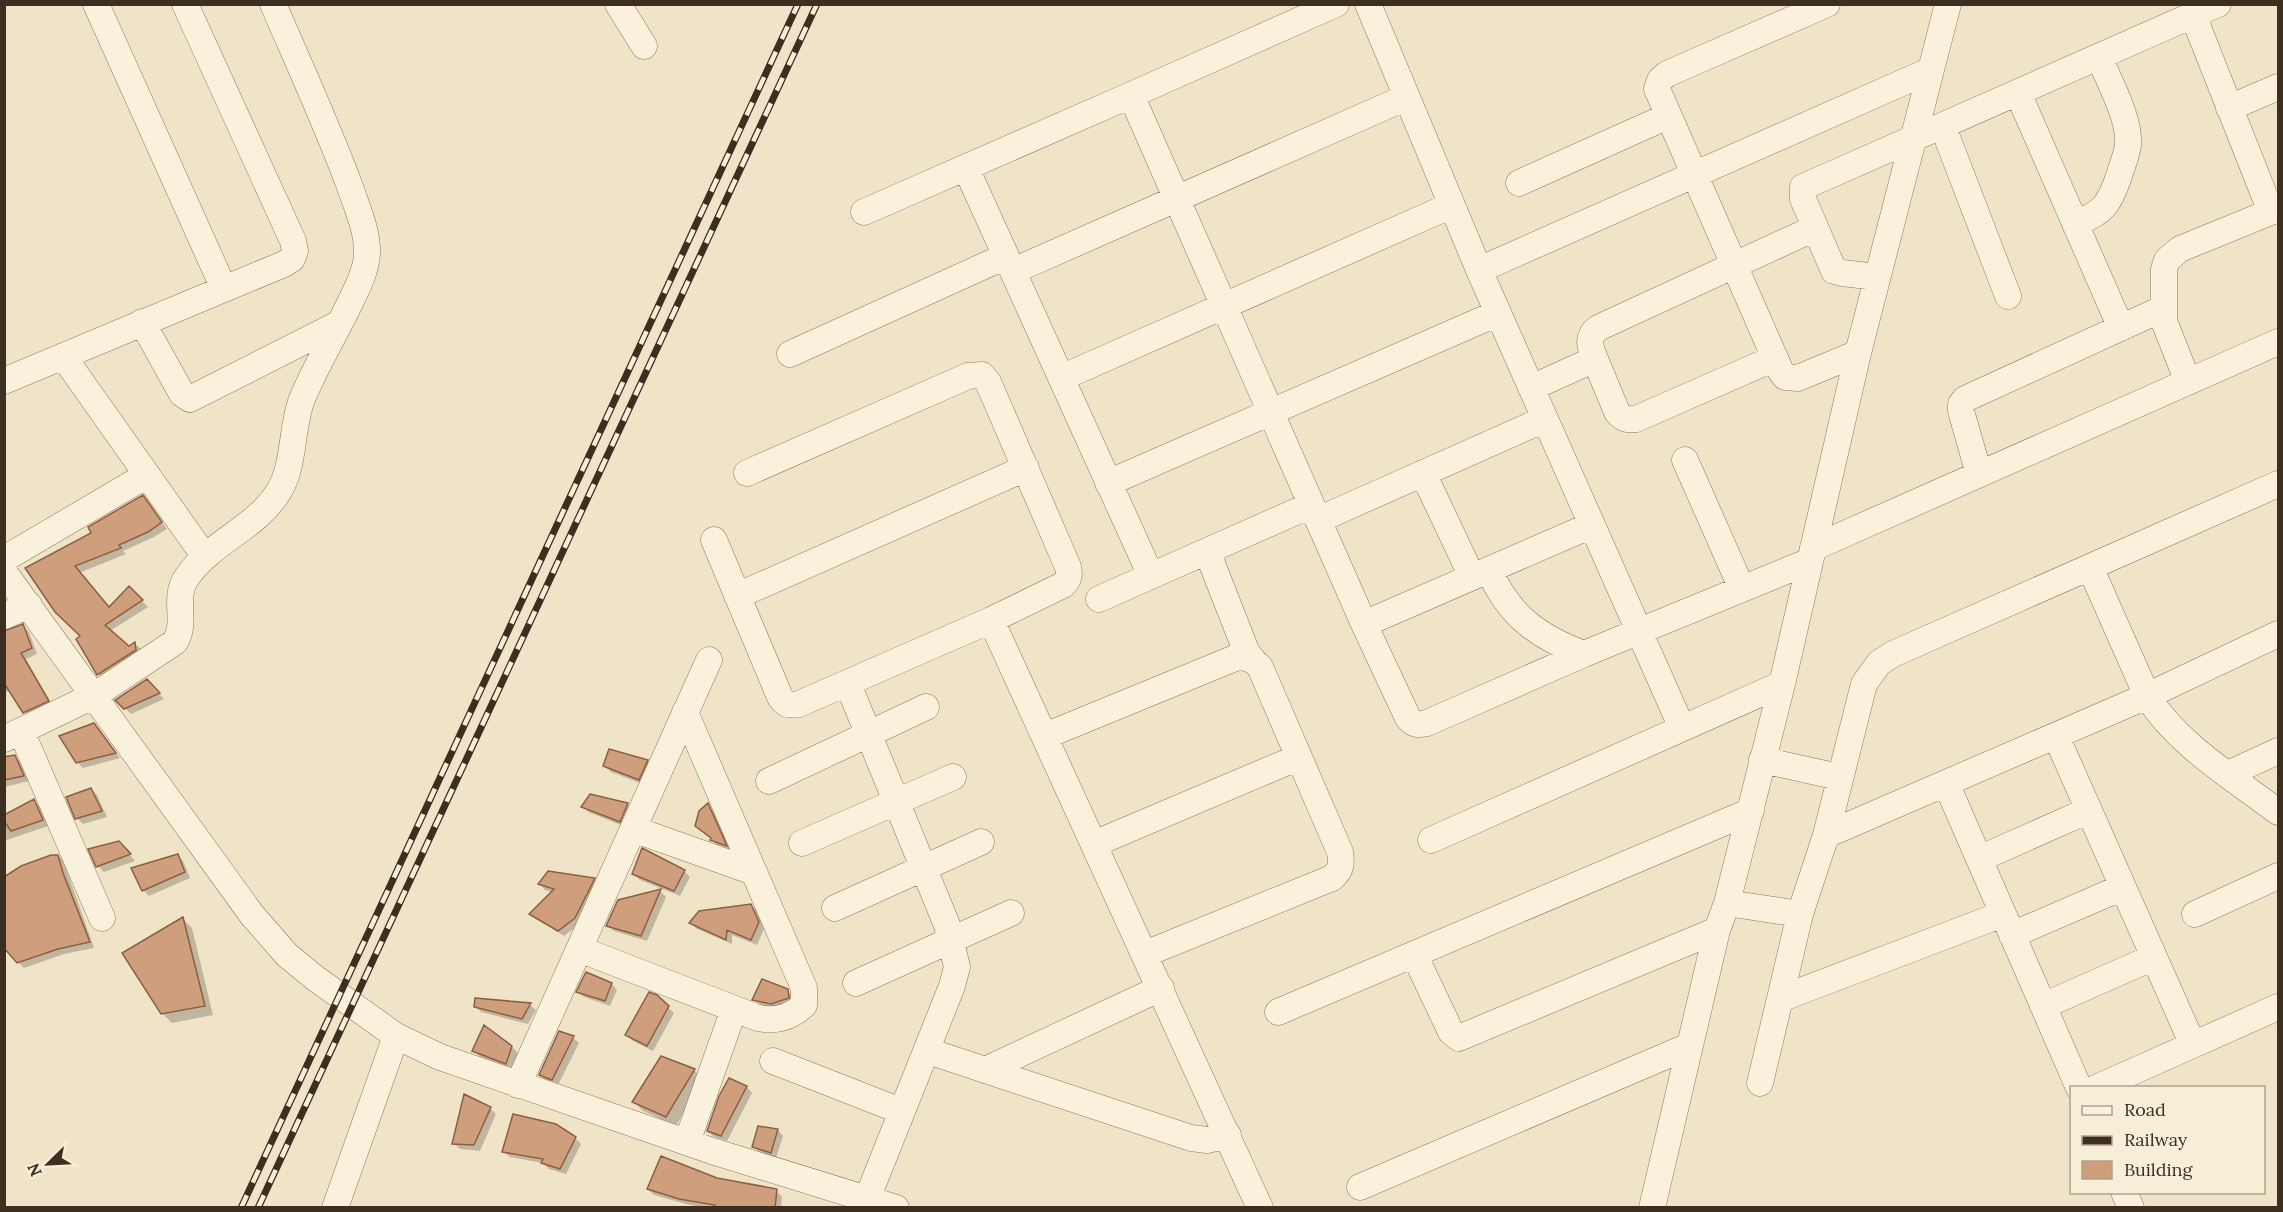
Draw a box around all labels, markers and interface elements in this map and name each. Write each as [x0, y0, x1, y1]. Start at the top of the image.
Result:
legend [2070, 1086, 2265, 1194]
text: Road [2124, 1098, 2166, 1121]
text: Railway [2124, 1128, 2188, 1151]
north arrow [18, 1134, 78, 1194]
text: Building [2124, 1158, 2194, 1181]
text: N [23, 1160, 46, 1180]

